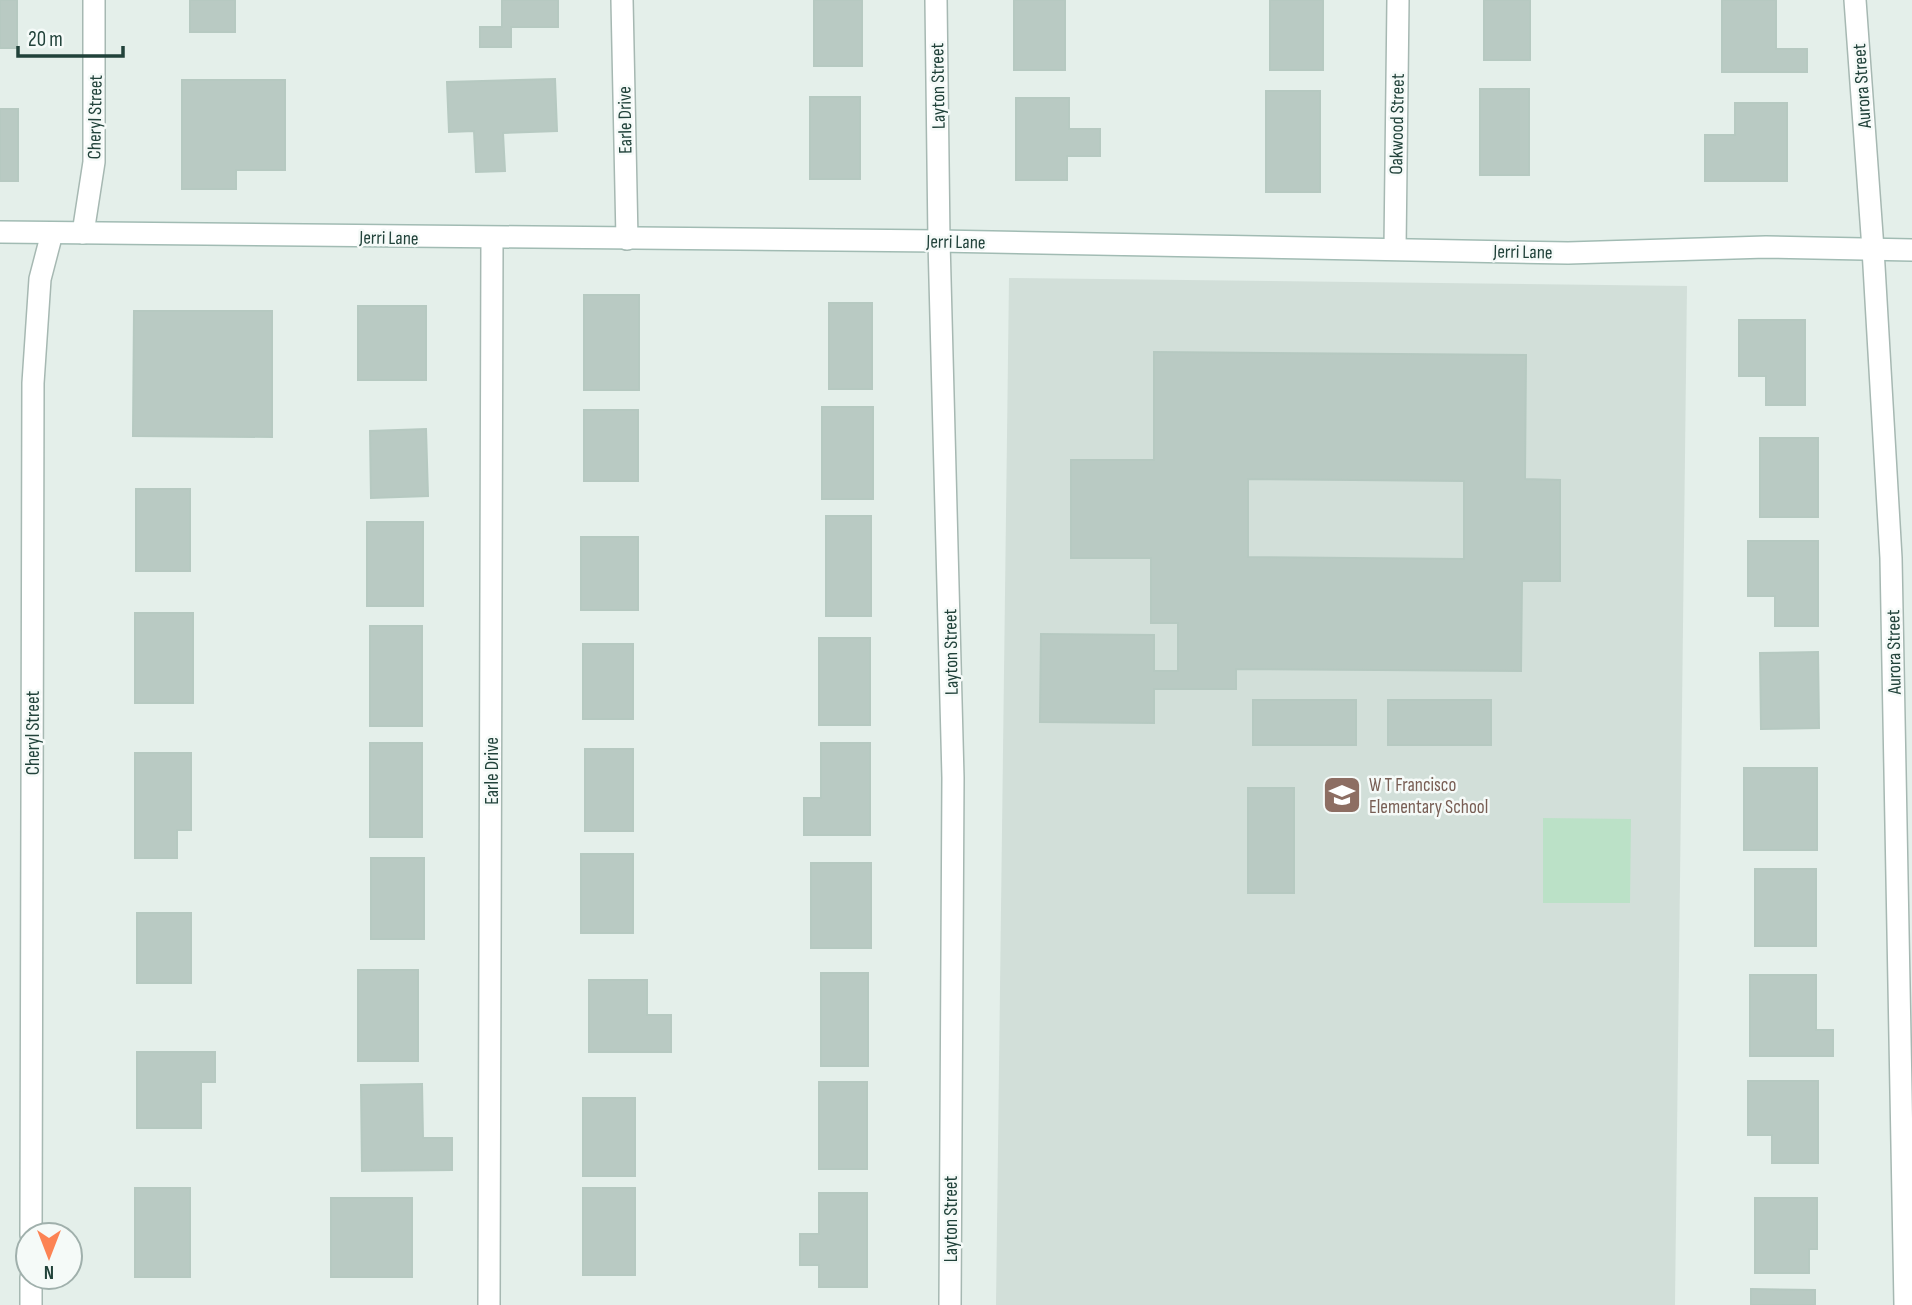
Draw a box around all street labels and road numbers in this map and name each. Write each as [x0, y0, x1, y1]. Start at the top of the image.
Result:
street label: Layton Street [926, 42, 951, 129]
street label: Aurora Street [1848, 43, 1877, 130]
street label: Oakwood Street [1385, 73, 1410, 175]
street label: Cheryl Street [83, 74, 108, 160]
street label: Earle Drive [613, 86, 638, 154]
street label: Jerri Lane [358, 226, 419, 251]
street label: Jerri Lane [925, 230, 986, 255]
street label: Jerri Lane [1492, 240, 1553, 265]
street label: Layton Street [939, 608, 964, 695]
street label: Aurora Street [1882, 609, 1907, 696]
street label: Cheryl Street [22, 691, 45, 775]
street label: Earle Drive [481, 737, 504, 805]
street label: Layton Street [940, 1176, 963, 1262]

